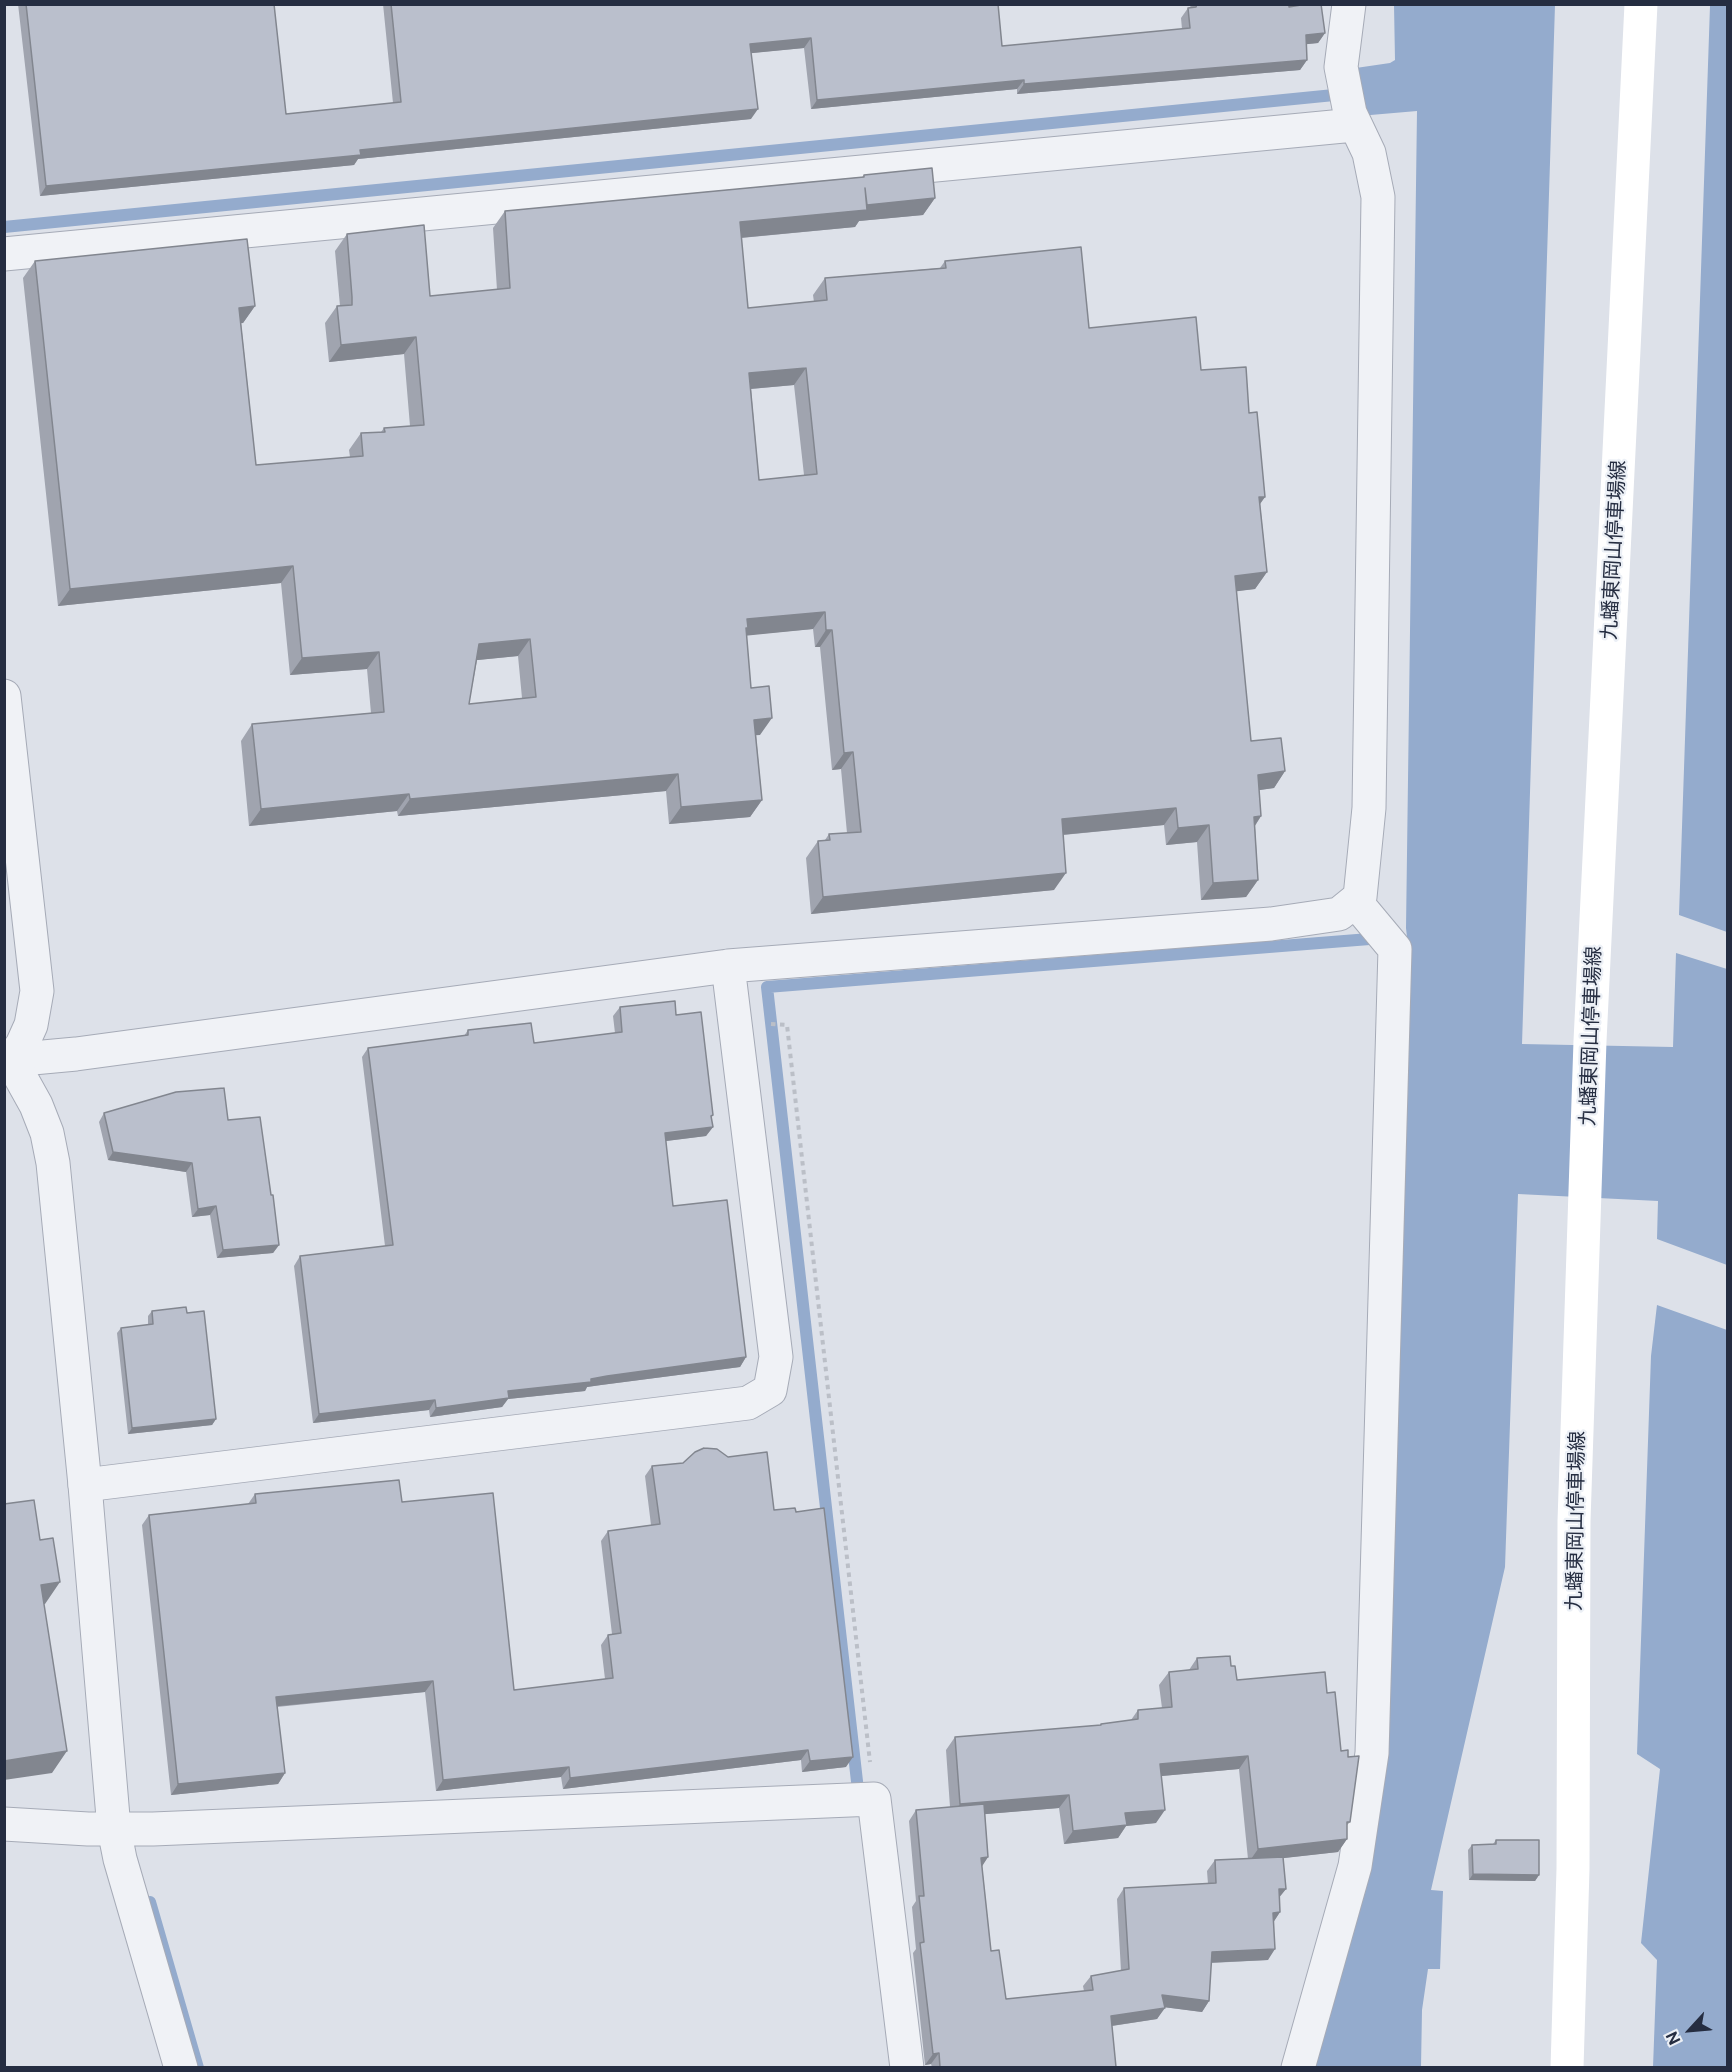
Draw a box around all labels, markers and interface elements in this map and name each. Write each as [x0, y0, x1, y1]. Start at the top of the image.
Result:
street label: 九蟠東岡山停車場線 [1597, 459, 1631, 641]
street label: 九蟠東岡山停車場線 [1576, 946, 1606, 1126]
street label: 九蟠東岡山停車場線 [1562, 1431, 1590, 1611]
north arrow [1660, 2000, 1720, 2060]
text: N [1662, 2028, 1685, 2048]

